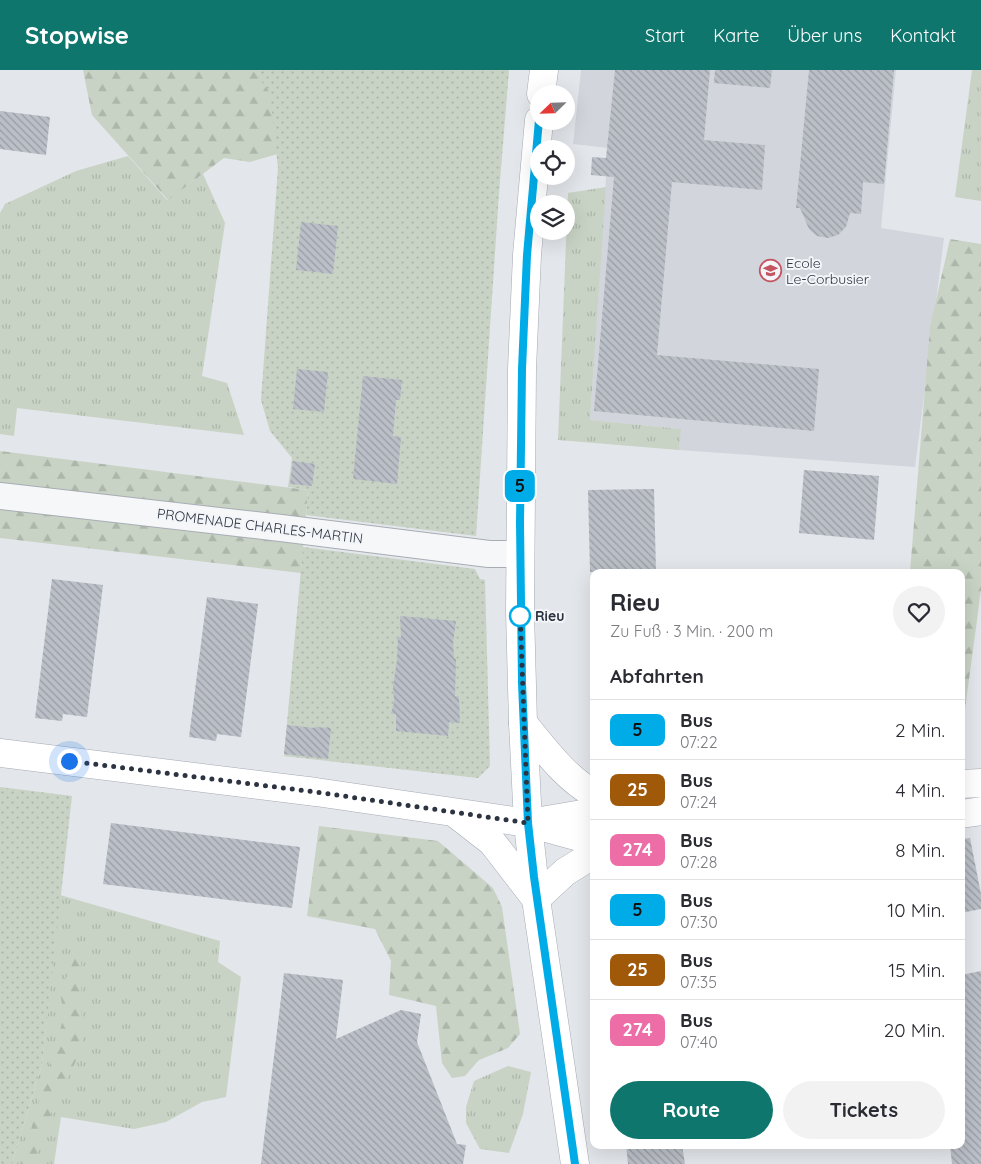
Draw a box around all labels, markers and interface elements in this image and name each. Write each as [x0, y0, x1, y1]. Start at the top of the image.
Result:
text: Stopwise [25, 20, 129, 50]
text: Start [645, 24, 685, 47]
text: Karte [713, 24, 759, 47]
text: Über uns [787, 24, 862, 47]
text: Kontakt [890, 24, 956, 47]
north arrow [530, 85, 575, 130]
map controls [530, 85, 575, 240]
button: locate [530, 140, 575, 185]
button: layers [530, 195, 575, 240]
place label: Ecole Le-Corbusier [786, 254, 870, 288]
school or university icon: Ecole Le-Corbusier [758, 259, 782, 283]
line badge: 5 [504, 470, 536, 502]
text: 5 [515, 474, 525, 497]
street label: PROMENADE CHARLES-MARTIN [156, 504, 364, 548]
button: heart [893, 586, 945, 638]
text: Rieu [610, 587, 660, 617]
marker: Rieu [509, 605, 531, 627]
place label: Rieu [535, 607, 564, 625]
text: Zu Fuß · 3 Min. · 200 m [610, 621, 773, 641]
text: Abfahrten [610, 664, 704, 688]
text: Bus [680, 708, 713, 732]
text: 5 [632, 718, 643, 741]
text: 2 Min. [895, 718, 945, 742]
text: 07:22 [680, 732, 718, 752]
your location [57, 749, 82, 774]
text: Bus [680, 768, 713, 792]
text: 25 [627, 778, 648, 801]
text: 4 Min. [896, 778, 945, 802]
text: 07:24 [680, 792, 717, 812]
text: Bus [680, 828, 713, 852]
text: 274 [623, 838, 653, 861]
text: 8 Min. [895, 838, 945, 862]
text: 07:28 [680, 852, 717, 872]
text: Bus [680, 888, 713, 912]
text: 5 [632, 898, 643, 921]
text: 10 Min. [887, 898, 945, 922]
text: 07:30 [680, 912, 718, 932]
text: Bus [680, 948, 713, 972]
text: 25 [627, 958, 648, 981]
text: 15 Min. [888, 958, 945, 982]
text: 07:35 [680, 972, 717, 992]
text: Bus [680, 1008, 713, 1032]
text: 274 [623, 1018, 653, 1041]
text: 20 Min. [884, 1018, 945, 1042]
text: 07:40 [680, 1032, 718, 1052]
button: Route [610, 1081, 773, 1139]
button: Tickets [783, 1081, 945, 1139]

